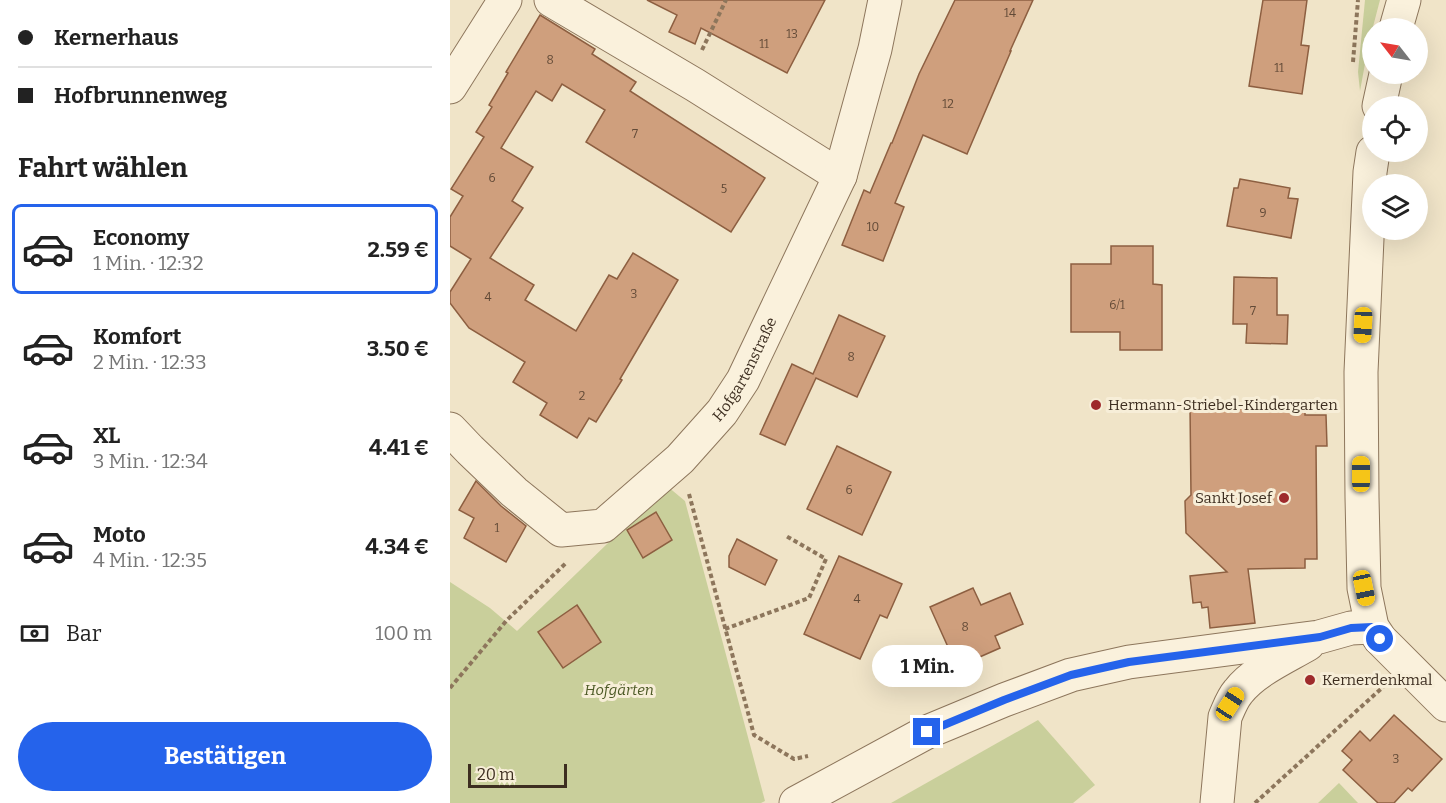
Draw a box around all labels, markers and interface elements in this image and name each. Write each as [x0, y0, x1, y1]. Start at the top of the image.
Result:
house number: 14 [1004, 6, 1016, 20]
north arrow [1362, 18, 1428, 84]
map controls [1362, 18, 1428, 240]
text: Kernerhaus [54, 24, 179, 51]
house number: 13 [786, 27, 798, 41]
house number: 11 [759, 37, 769, 51]
house number: 8 [546, 53, 554, 67]
house number: 11 [1274, 61, 1284, 75]
text: Hofbrunnenweg [54, 82, 227, 109]
button: locate [1362, 96, 1428, 162]
house number: 12 [942, 97, 954, 111]
house number: 7 [632, 127, 638, 141]
text: Fahrt wählen [18, 152, 188, 184]
house number: 6 [488, 171, 496, 185]
button: layers [1362, 174, 1428, 240]
house number: 5 [721, 182, 727, 196]
house number: 9 [1259, 206, 1267, 220]
house number: 10 [867, 220, 879, 234]
icon: car [21, 222, 75, 276]
text: Economy [93, 224, 189, 251]
text: 2.59 € [367, 236, 429, 263]
text: 1 Min. · 12:32 [93, 251, 204, 275]
house number: 3 [631, 287, 638, 301]
house number: 4 [484, 290, 492, 304]
house number: 6/1 [1109, 298, 1125, 312]
house number: 7 [1250, 304, 1256, 318]
car [1353, 307, 1373, 343]
street label: Hofgartenstraße [709, 314, 780, 425]
icon: car [21, 321, 75, 375]
text: Komfort [93, 323, 182, 350]
text: 3.50 € [367, 335, 429, 362]
text: 2 Min. · 12:33 [93, 350, 207, 374]
house number: 8 [847, 350, 855, 364]
house number: 2 [579, 389, 585, 403]
place label: Hermann-Striebel-Kindergarten [1108, 396, 1338, 414]
marker: Hermann-Striebel-Kindergarten [1089, 398, 1103, 412]
icon: car [21, 420, 75, 474]
text: XL [93, 422, 120, 449]
text: 4.41 € [369, 434, 429, 461]
text: 3 Min. · 12:34 [93, 449, 208, 473]
car [1352, 456, 1370, 492]
house number: 6 [845, 483, 853, 497]
place label: Sankt Josef [1195, 489, 1274, 507]
marker: Sankt Josef [1277, 491, 1291, 505]
icon: car [21, 519, 75, 573]
text: Moto [93, 521, 146, 548]
house number: 1 [495, 521, 500, 535]
text: 4.34 € [365, 533, 429, 560]
text: 4 Min. · 12:35 [93, 548, 207, 572]
car [1351, 569, 1377, 607]
house number: 4 [853, 592, 861, 606]
icon: cash [18, 617, 51, 650]
text: Bar [66, 620, 101, 647]
house number: 8 [961, 620, 969, 634]
text: 100 m [375, 621, 432, 645]
route start [1366, 625, 1393, 652]
callout: 1 Min. [872, 645, 982, 687]
text: 1 Min. [901, 654, 954, 678]
place label: Kernerdenkmal [1322, 671, 1432, 689]
marker: Kernerdenkmal [1303, 673, 1317, 687]
park label: Hofgärten [584, 681, 654, 699]
car [1213, 684, 1247, 724]
route end [913, 718, 940, 745]
button: Bestätigen [18, 722, 432, 791]
house number: 3 [1393, 752, 1400, 766]
scale bar [468, 761, 567, 788]
text: 20 m [477, 765, 514, 784]

